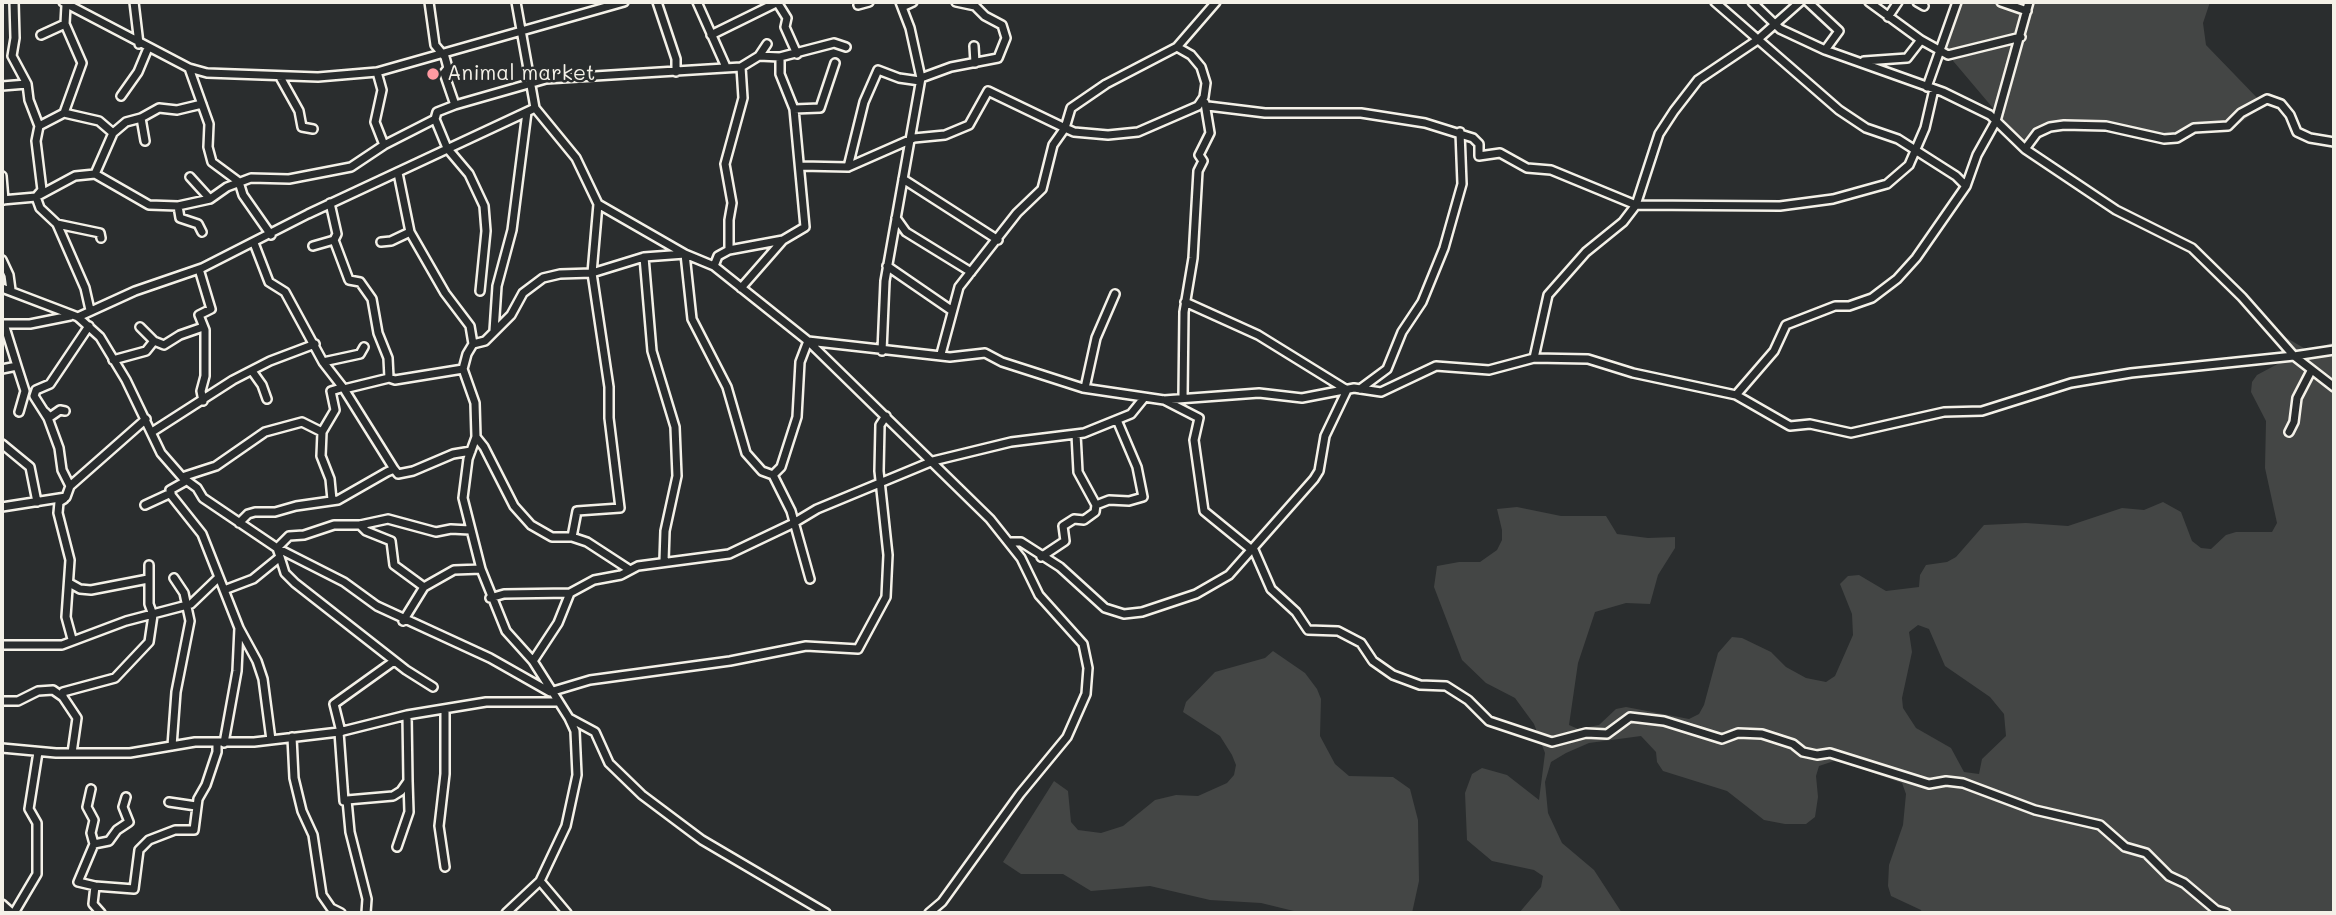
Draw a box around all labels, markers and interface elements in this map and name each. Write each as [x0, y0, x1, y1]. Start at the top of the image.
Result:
place label: Animal market [447, 61, 595, 87]
marker: Animal market [425, 66, 441, 82]

